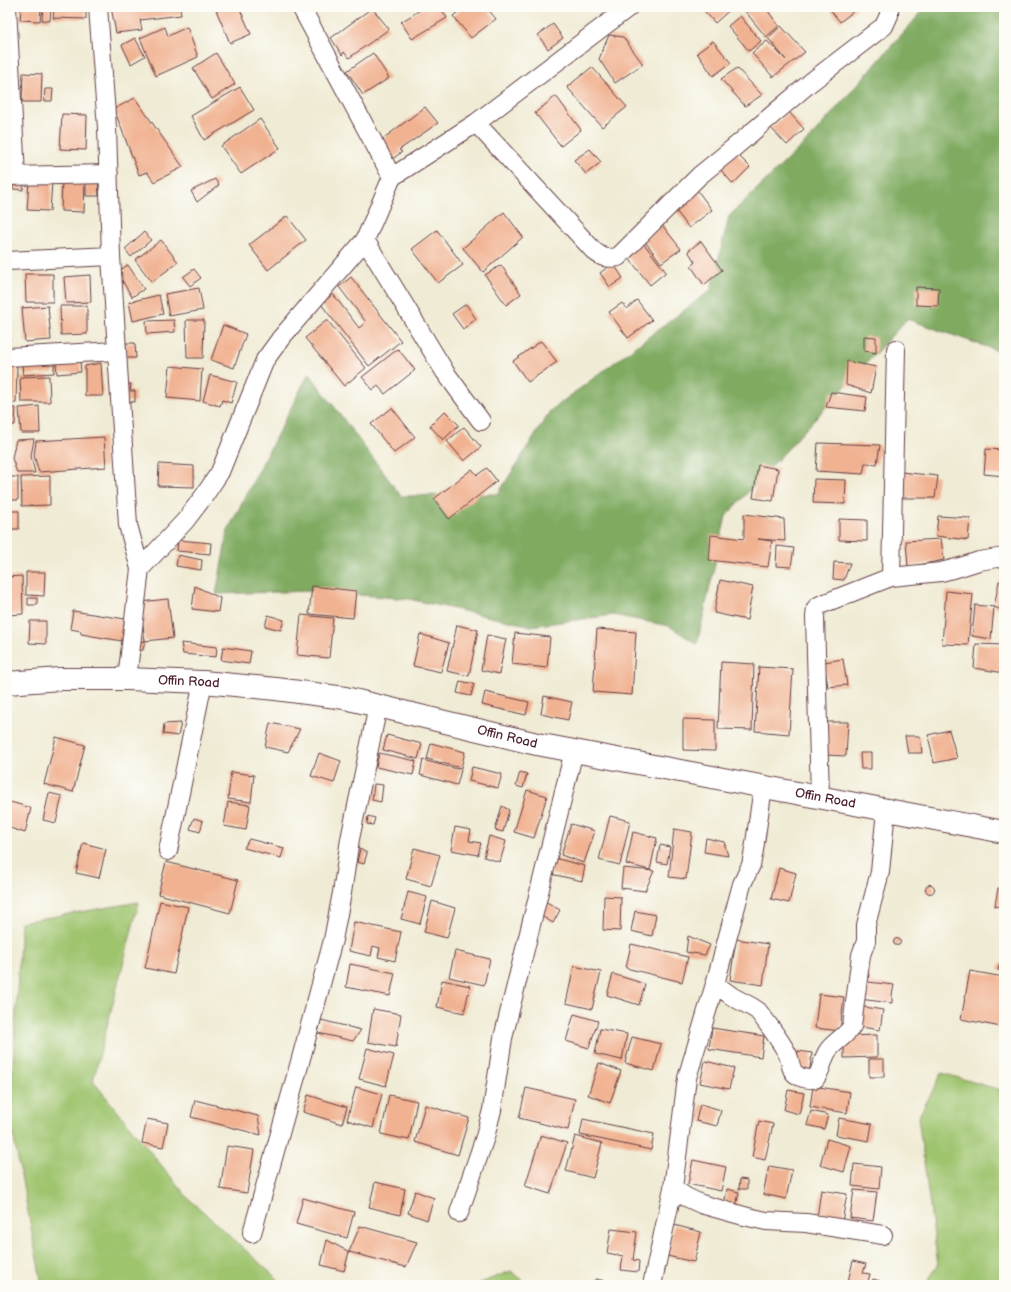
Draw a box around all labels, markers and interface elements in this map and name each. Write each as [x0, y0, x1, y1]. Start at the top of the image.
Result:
street label: Offin Road [158, 672, 220, 692]
street label: Offin Road [476, 722, 539, 752]
street label: Offin Road [794, 785, 857, 812]

